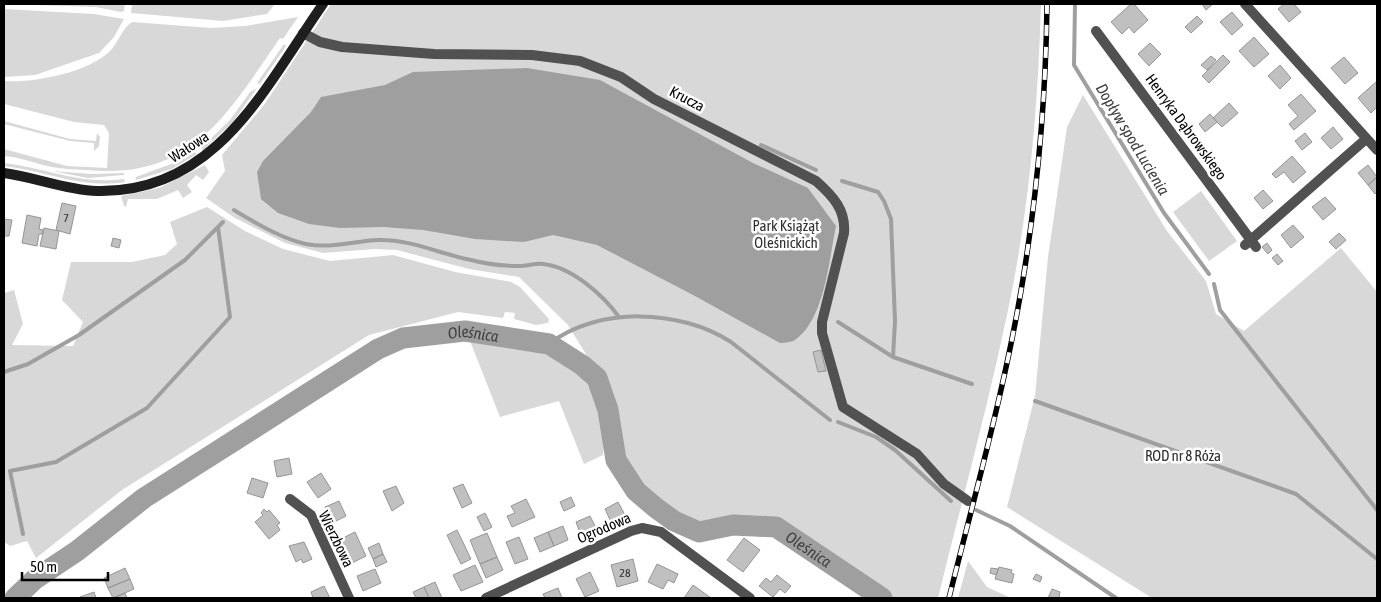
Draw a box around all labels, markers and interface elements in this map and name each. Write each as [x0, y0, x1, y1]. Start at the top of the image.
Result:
street label: Henryka Dąbrowskiego [1142, 70, 1231, 183]
water label: Dopływ spod Lucienia [1092, 80, 1174, 199]
street label: Krucza [667, 82, 708, 115]
street label: Wałowa [166, 127, 212, 166]
house number: 7 [63, 211, 69, 225]
park label: Park Książąt Oleśnickich [753, 217, 819, 251]
water label: Oleśnica [447, 322, 500, 345]
park label: ROD nr 8 Róża [1145, 447, 1221, 464]
street label: Wierzbowa [315, 508, 357, 570]
street label: Ogrodowa [574, 509, 633, 546]
water label: Oleśnica [783, 527, 836, 571]
scale bar [22, 550, 109, 582]
text: 50 m [30, 558, 57, 575]
house number: 28 [619, 566, 631, 580]

